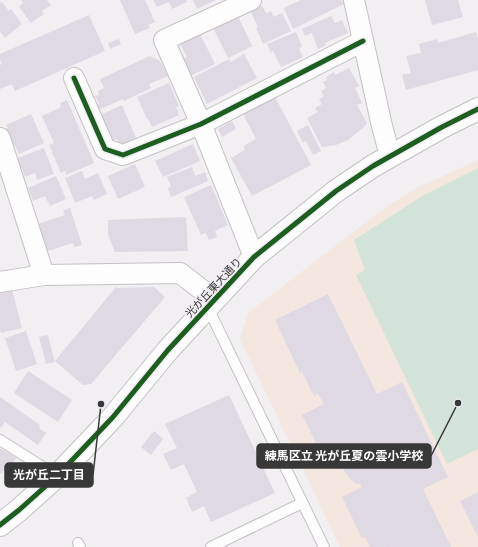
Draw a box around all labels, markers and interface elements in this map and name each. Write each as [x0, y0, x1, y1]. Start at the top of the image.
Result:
street label: 光が丘東大通り [182, 254, 244, 320]
callout: 練馬区立 光が丘夏の雲小学校 [257, 444, 431, 468]
text: 練馬区立 光が丘夏の雲小学校 [265, 448, 423, 462]
callout: 光が丘二丁目 [5, 463, 93, 487]
text: 光が丘二丁目 [13, 467, 85, 481]

